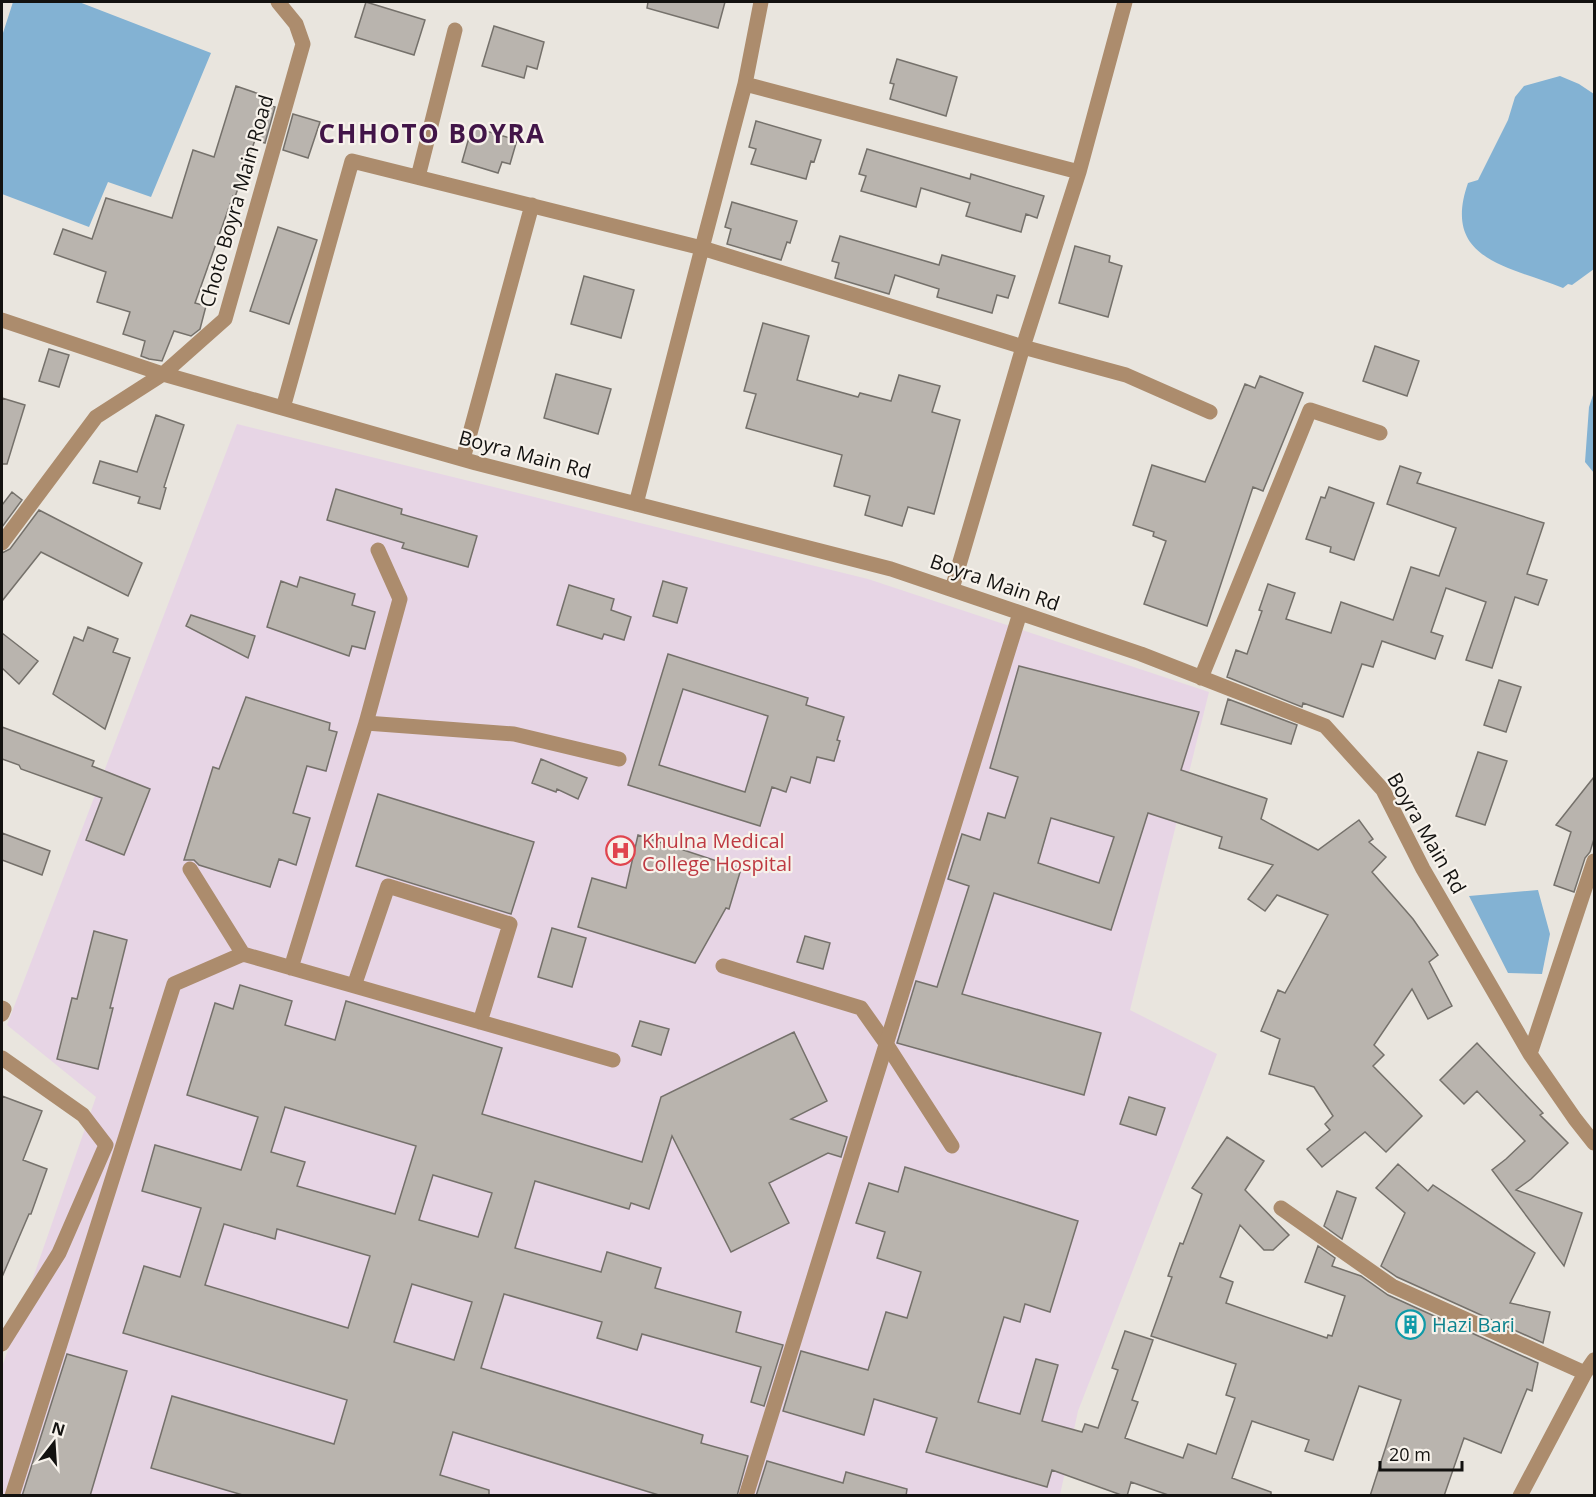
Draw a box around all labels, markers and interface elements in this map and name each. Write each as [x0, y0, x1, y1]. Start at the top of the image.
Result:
street label: Choto Boyra Main Road [193, 92, 279, 310]
district label: CHHOTO BOYRA [318, 115, 546, 151]
street label: Boyra Main Rd [456, 423, 594, 485]
street label: Boyra Main Rd [926, 547, 1064, 617]
street label: Boyra Main Rd [1381, 768, 1473, 898]
place label: Khulna Medical College Hospital [642, 827, 792, 877]
hospital icon: Khulna Medical College Hospital [605, 835, 637, 867]
building icon: Hazi Bari [1395, 1308, 1427, 1340]
place label: Hazi Bari [1432, 1311, 1515, 1338]
north arrow [24, 1413, 84, 1473]
text: N [49, 1416, 68, 1441]
scale bar [1380, 1434, 1462, 1472]
text: 20 m [1389, 1442, 1431, 1466]

